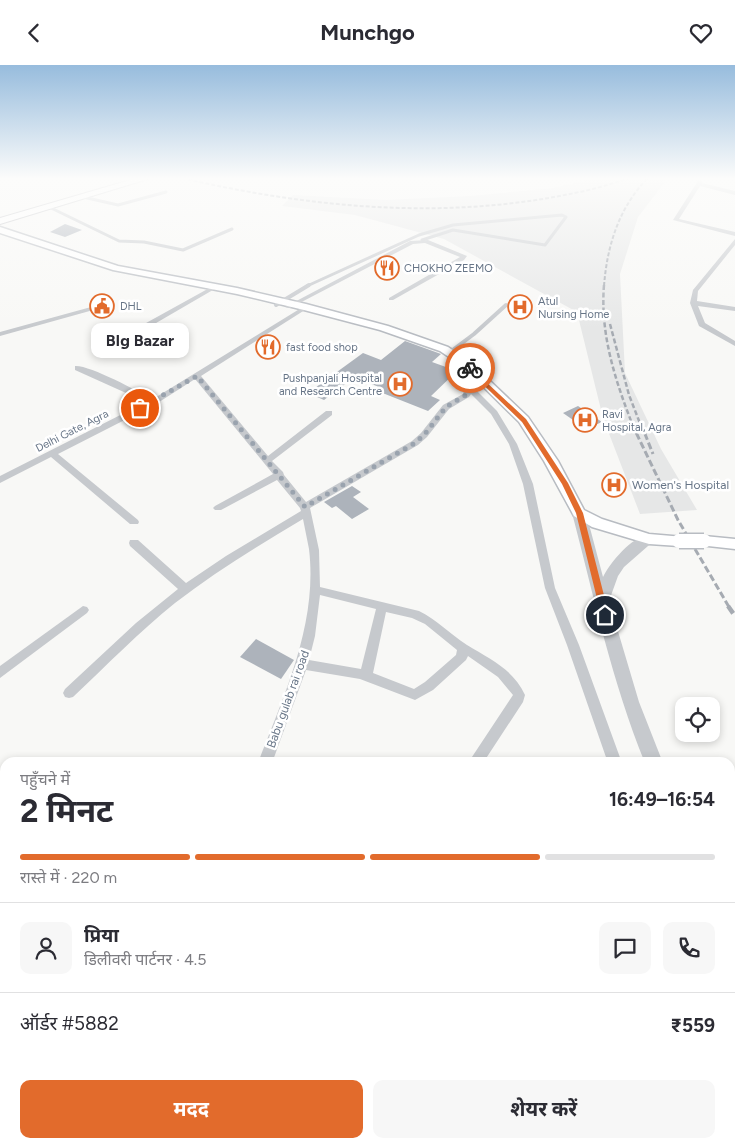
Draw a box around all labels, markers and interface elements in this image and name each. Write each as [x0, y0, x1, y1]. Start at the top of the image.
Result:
icon: back [20, 19, 48, 47]
text: Munchgo [320, 19, 415, 46]
icon: heart [687, 19, 715, 47]
restaurant icon: CHOKHO ZEEMO [374, 255, 400, 281]
place label: CHOKHO ZEEMO [404, 262, 493, 275]
public building icon: DHL [89, 293, 115, 319]
hospital icon: Atul Nursing Home [507, 294, 533, 320]
place label: Atul Nursing Home [538, 295, 609, 321]
place label: DHL [120, 300, 142, 313]
callout: BIg Bazar [91, 323, 189, 358]
text: BIg Bazar [106, 331, 174, 350]
restaurant icon: fast food shop [255, 334, 281, 360]
place label: fast food shop [286, 341, 358, 354]
courier [445, 343, 495, 393]
icon: bike [456, 354, 484, 382]
hospital icon: Pushpanjali Hospital and Research Centre [387, 371, 413, 397]
place label: Pushpanjali Hospital and Research Centre [279, 372, 382, 398]
pin [119, 387, 161, 429]
icon: bag [126, 394, 154, 422]
street label: Delhi Gate, Agra [33, 407, 111, 455]
hospital icon: Ravi Hospital, Agra [572, 407, 598, 433]
place label: Ravi Hospital, Agra [602, 408, 671, 434]
hospital icon: Women's Hospital [601, 472, 627, 498]
place label: Women's Hospital [632, 478, 729, 492]
pin [584, 594, 626, 636]
icon: home [591, 601, 619, 629]
street label: Babu gulab rai road [264, 648, 312, 750]
map controls [675, 697, 720, 742]
button: locate [675, 697, 720, 742]
text: पहुँचने में [20, 770, 70, 789]
text: 16:49–16:54 [609, 788, 715, 811]
text: 2 मिनट [20, 792, 113, 830]
text: रास्ते में · 220 m [20, 868, 117, 887]
button: person [20, 922, 72, 974]
button: chat [599, 922, 651, 974]
button: phone [663, 922, 715, 974]
text: प्रिया [84, 924, 119, 947]
text: डिलीवरी पार्टनर · 4.5 [84, 950, 206, 969]
text: ऑर्डर #5882 [20, 1012, 119, 1035]
text: ₹559 [671, 1014, 715, 1037]
button: मदद [20, 1080, 363, 1138]
button: शेयर करें [373, 1080, 715, 1138]

